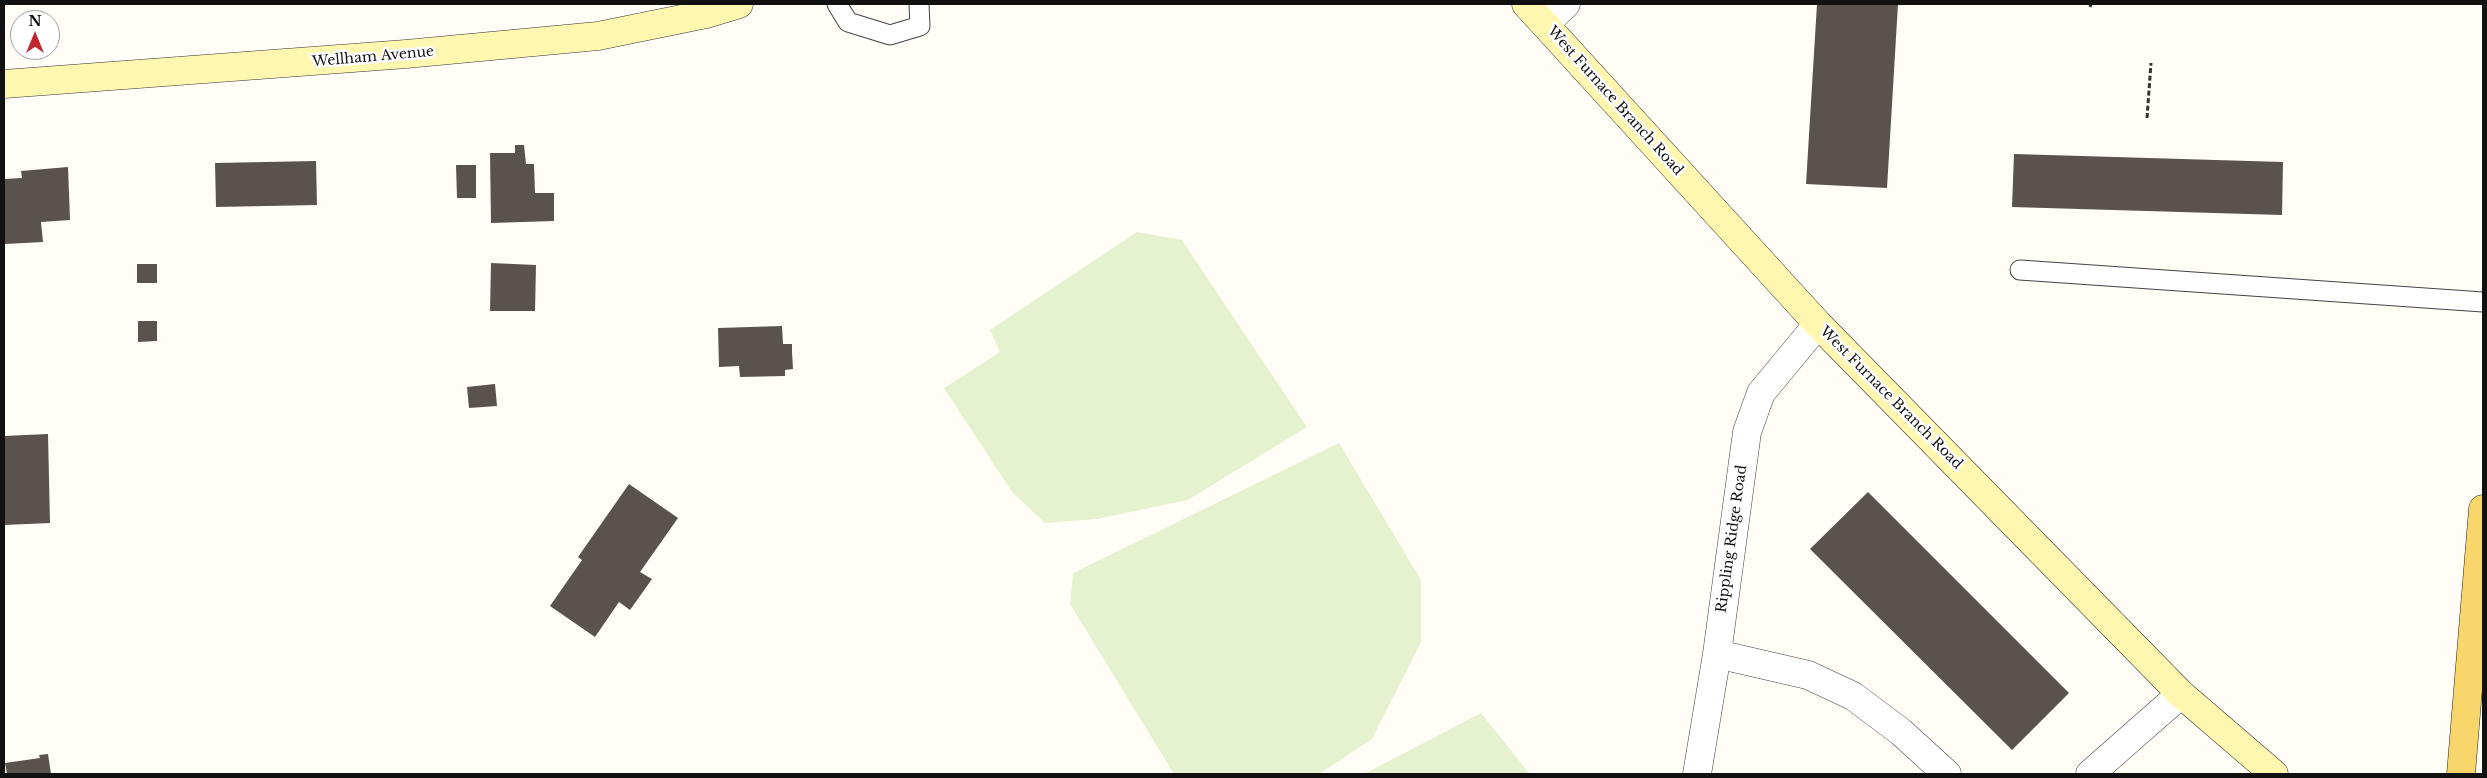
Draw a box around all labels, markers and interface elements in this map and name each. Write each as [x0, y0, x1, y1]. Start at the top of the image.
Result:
north arrow [10, 10, 60, 60]
text: N [28, 12, 42, 30]
street label: West Furnace Branch Road [1544, 23, 1686, 179]
street label: Wellham Avenue [311, 43, 435, 71]
street label: West Furnace Branch Road [1816, 323, 1966, 473]
street label: Rippling Ridge Road [1713, 464, 1751, 614]

